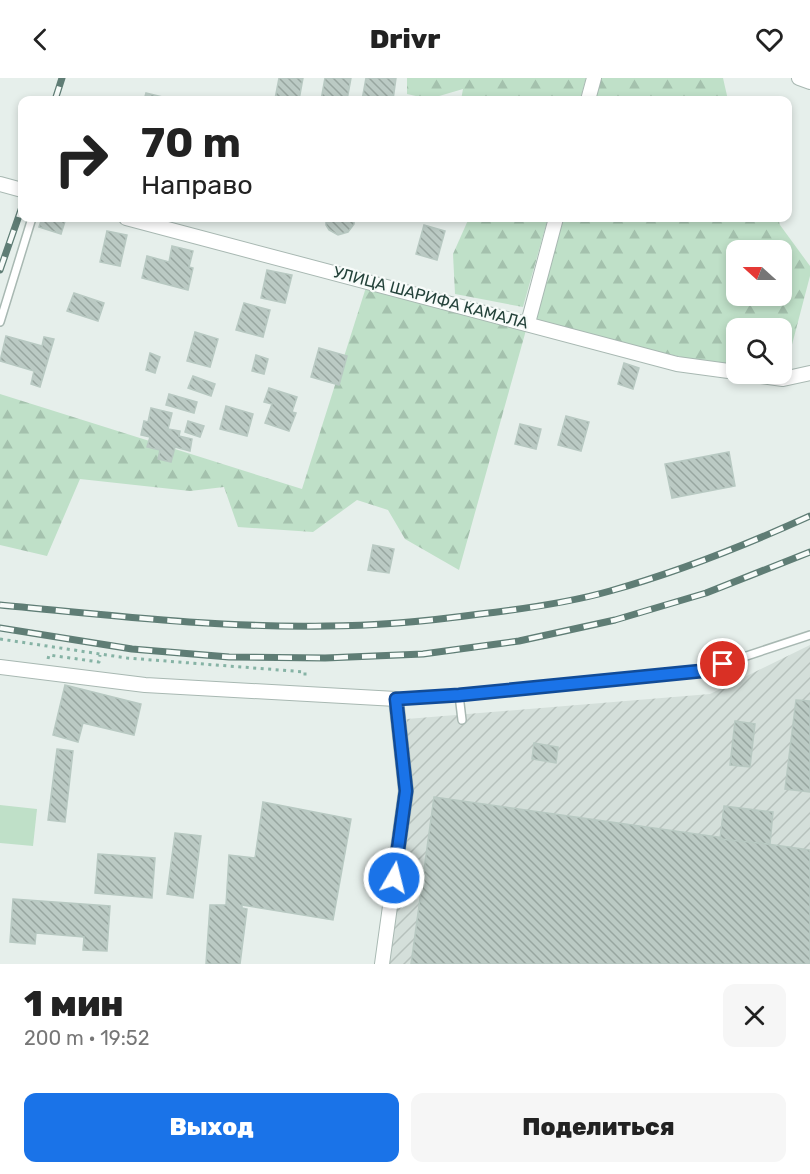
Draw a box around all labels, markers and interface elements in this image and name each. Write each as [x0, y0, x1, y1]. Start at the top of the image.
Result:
icon: back [24, 23, 57, 56]
text: Drivr [370, 23, 440, 55]
icon: heart [753, 23, 786, 56]
text: 70 m [141, 118, 241, 168]
icon: right [42, 120, 120, 198]
text: Направо [141, 169, 253, 201]
north arrow [726, 240, 792, 306]
map controls [726, 240, 792, 384]
street label: УЛИЦА ШАРИФА КАМАЛА [331, 262, 531, 333]
button: search [726, 318, 792, 384]
pin [697, 638, 748, 689]
icon: arrive [706, 647, 739, 680]
position arrow [362, 846, 426, 910]
text: 1 мин [24, 982, 124, 1025]
button: close [723, 984, 786, 1047]
text: 200 m · 19:52 [24, 1026, 149, 1050]
button: Выход [24, 1093, 399, 1162]
button: Поделиться [411, 1093, 786, 1162]

